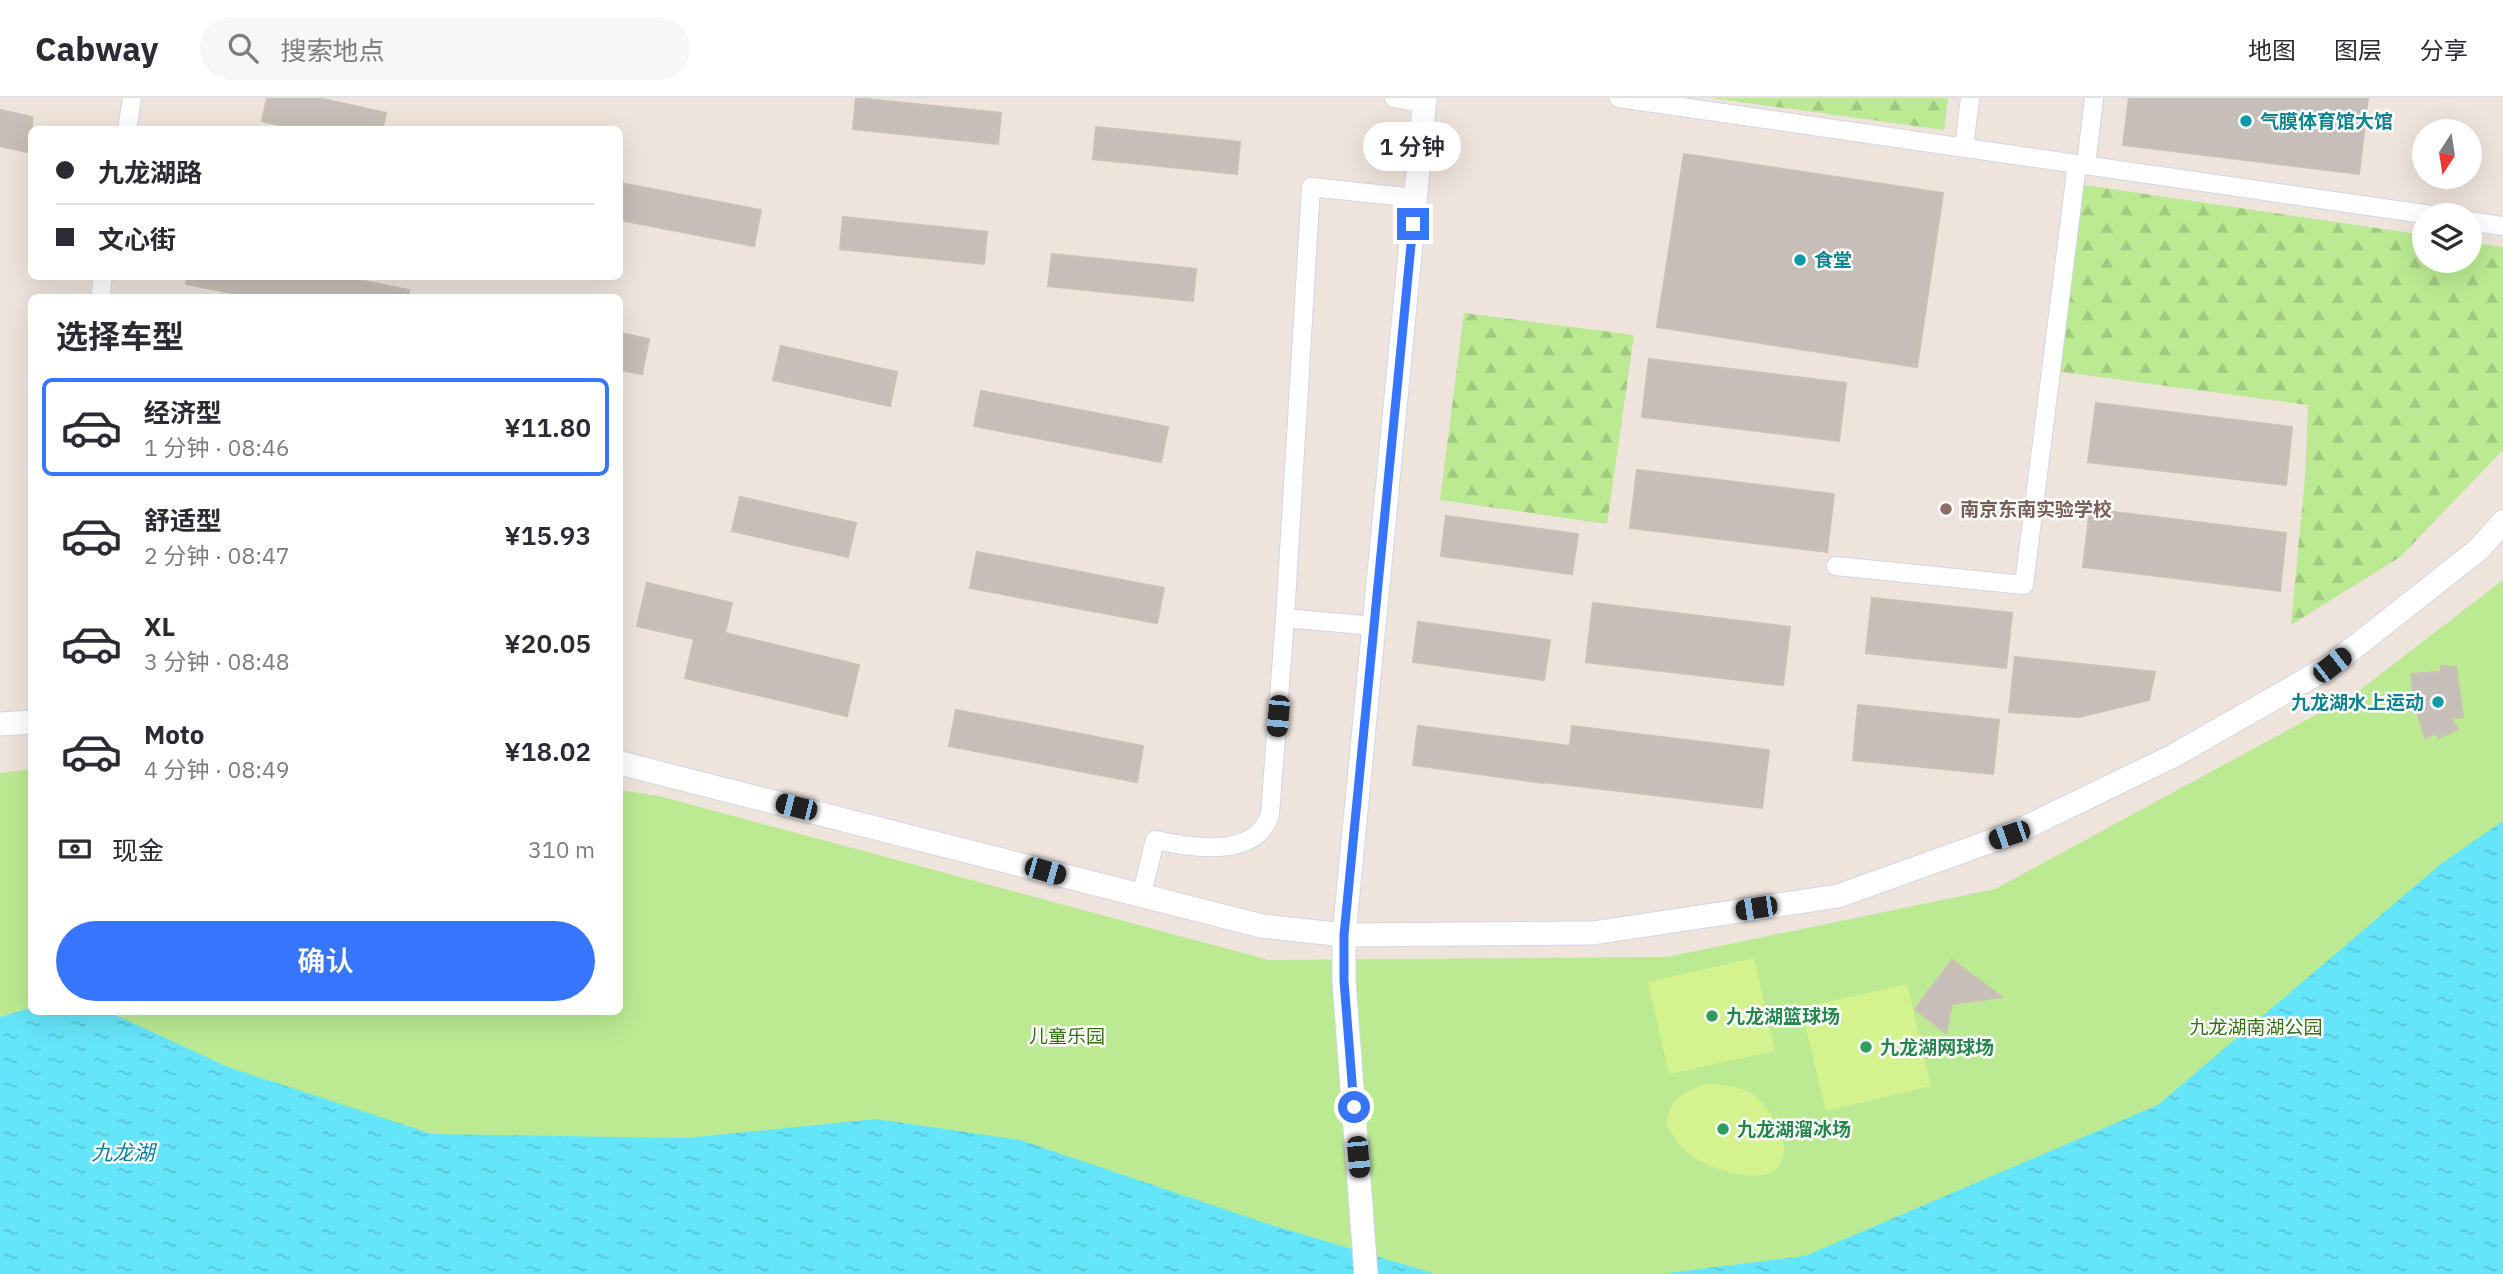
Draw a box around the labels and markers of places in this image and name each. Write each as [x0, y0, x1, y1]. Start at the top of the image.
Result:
place label: 气膜体育馆大馆 [2260, 109, 2393, 133]
marker: 气膜体育馆大馆 [2238, 113, 2254, 129]
place label: 食堂 [1814, 248, 1852, 272]
marker: 食堂 [1792, 252, 1808, 268]
place label: 南京东南实验学校 [1960, 497, 2112, 521]
marker: 南京东南实验学校 [1938, 501, 1954, 517]
place label: 九龙湖水上运动 [2291, 690, 2424, 714]
marker: 九龙湖水上运动 [2430, 694, 2446, 710]
place label: 九龙湖篮球场 [1726, 1004, 1840, 1028]
marker: 九龙湖篮球场 [1704, 1008, 1720, 1024]
place label: 九龙湖网球场 [1880, 1035, 1994, 1059]
marker: 九龙湖网球场 [1858, 1039, 1874, 1055]
place label: 九龙湖溜冰场 [1737, 1117, 1851, 1141]
marker: 九龙湖溜冰场 [1715, 1121, 1731, 1137]

